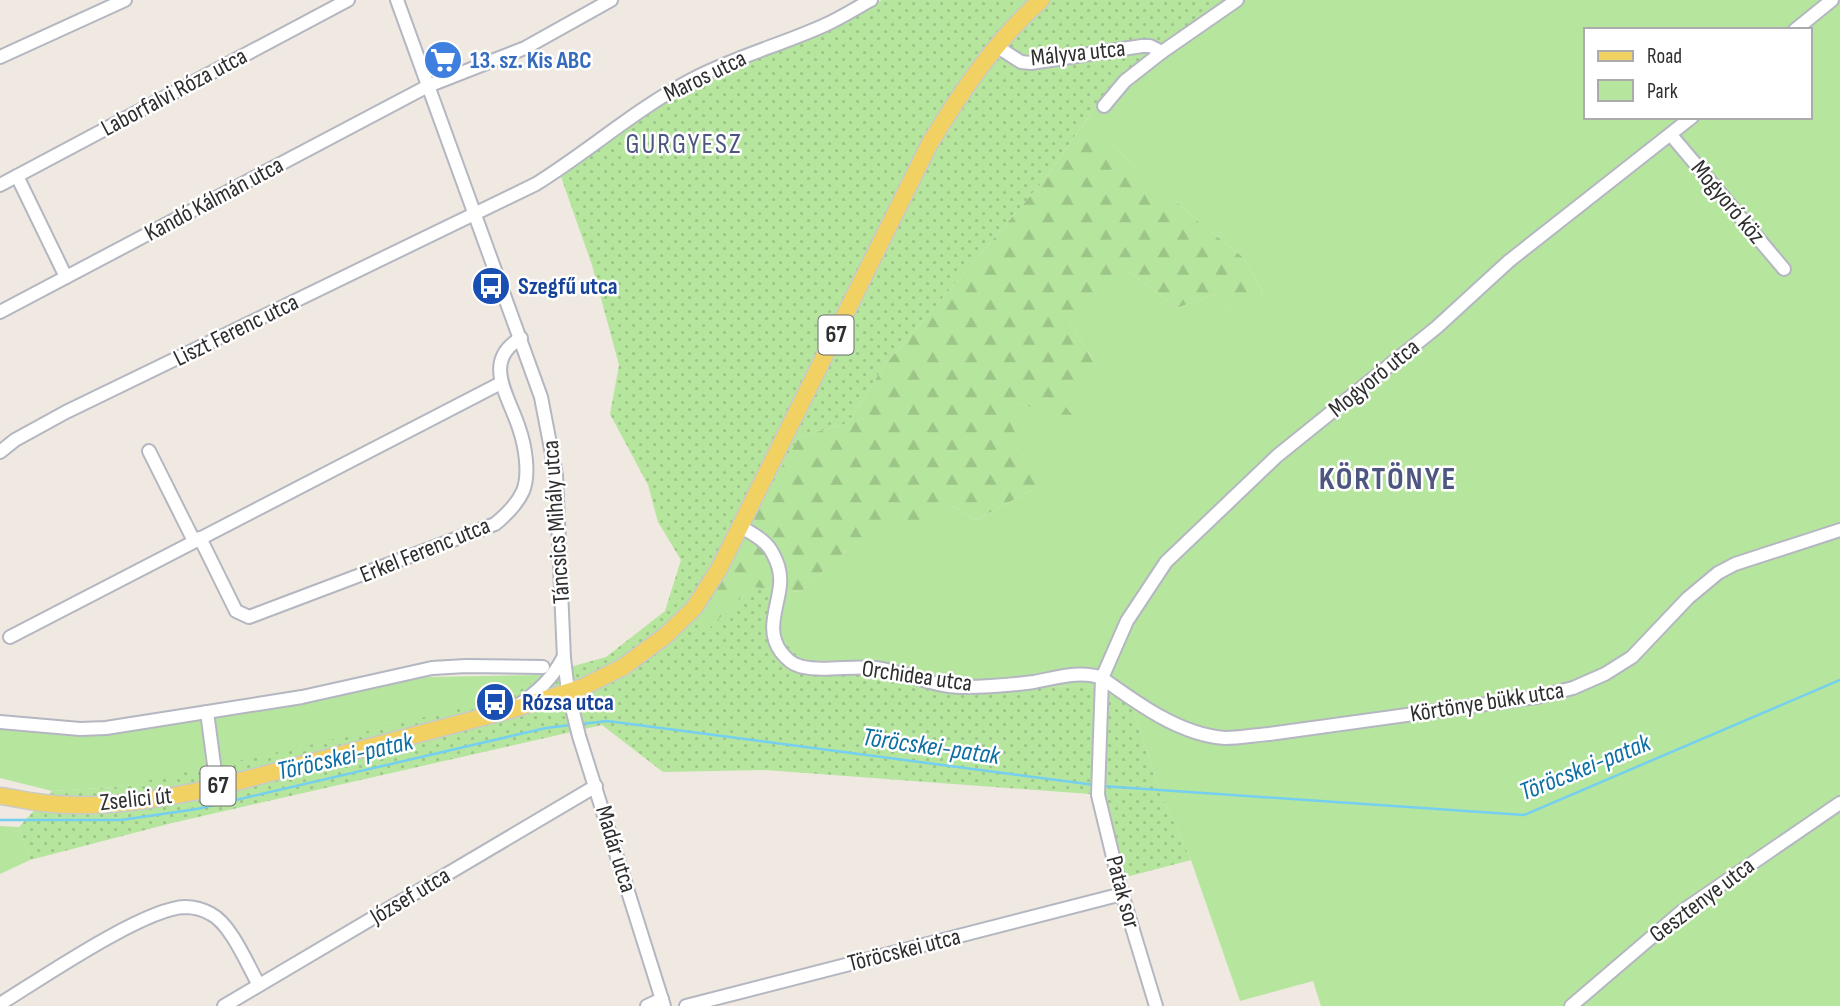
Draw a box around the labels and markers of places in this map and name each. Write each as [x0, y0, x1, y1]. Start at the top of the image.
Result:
supermarket icon: 13. sz. Kis ABC [422, 39, 464, 81]
place label: 13. sz. Kis ABC [470, 46, 592, 75]
bus stop icon: Szegfű utca [470, 265, 512, 307]
place label: Szegfű utca [518, 272, 618, 301]
bus stop icon: Rózsa utca [474, 681, 516, 723]
place label: Rózsa utca [522, 688, 614, 717]

